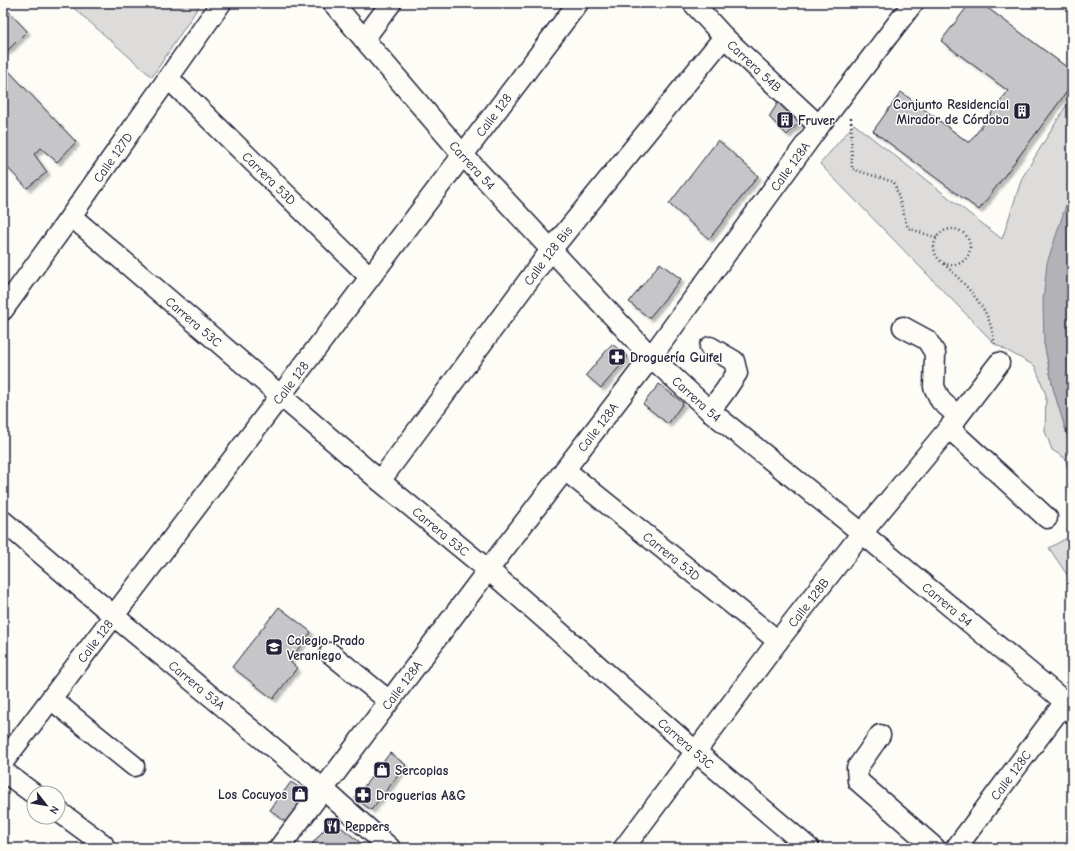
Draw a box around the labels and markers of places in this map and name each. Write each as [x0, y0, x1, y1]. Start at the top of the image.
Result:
place label: Conjunto Residencial Mirador de Córdoba [893, 97, 1009, 127]
building icon: Conjunto Residencial Mirador de Córdoba [1012, 101, 1032, 121]
building icon: Fruver [775, 110, 795, 130]
place label: Fruver [798, 113, 835, 128]
pharmacy icon: Droguería Guifel [607, 347, 627, 367]
place label: Droguería Guifel [630, 350, 722, 365]
place label: Colegio Prado Veraniego [287, 633, 365, 663]
school or university icon: Colegio Prado Veraniego [264, 637, 284, 657]
shop icon: Sercopias [372, 760, 392, 780]
place label: Sercopias [395, 763, 449, 778]
shop icon: Los Cocuyos [290, 784, 310, 804]
pharmacy icon: Droguerias A&G [353, 785, 373, 805]
place label: Los Cocuyos [218, 787, 287, 802]
place label: Droguerias A&G [376, 788, 466, 803]
restaurant icon: Peppers [322, 816, 342, 836]
place label: Peppers [345, 819, 390, 834]

